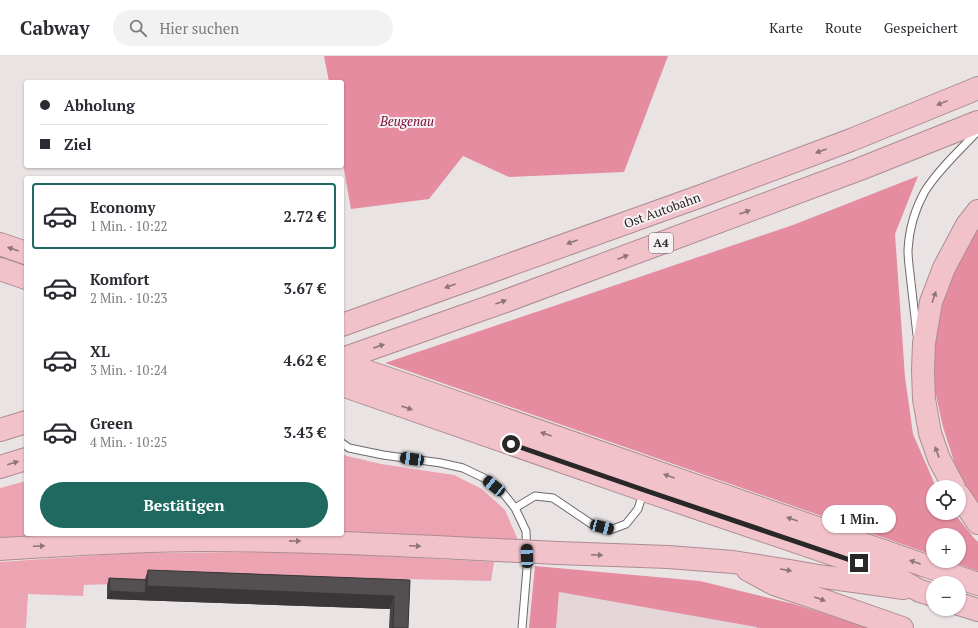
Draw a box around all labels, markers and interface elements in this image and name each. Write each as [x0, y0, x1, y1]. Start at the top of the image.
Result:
search box [113, 10, 393, 46]
text: Cabway [20, 15, 89, 40]
icon: search [127, 17, 149, 39]
text: Hier suchen [159, 18, 239, 38]
text: Karte [769, 18, 803, 37]
text: Route [825, 18, 862, 37]
text: Gespeichert [884, 18, 958, 37]
text: Abholung [64, 95, 135, 115]
one-way arrow [935, 100, 947, 106]
park label: Beugenau [379, 112, 434, 130]
text: Ziel [64, 134, 92, 154]
one-way arrow [815, 149, 827, 155]
street label: Ost Autobahn [621, 188, 703, 232]
text: Economy [90, 197, 155, 217]
icon: car [42, 198, 78, 234]
text: 2.72 € [284, 206, 326, 226]
one-way arrow [739, 208, 751, 214]
text: 1 Min. · 10:22 [90, 217, 168, 235]
road number: A4 [649, 233, 673, 253]
one-way arrow [566, 240, 578, 246]
one-way arrow [7, 246, 19, 252]
one-way arrow [618, 253, 630, 259]
text: Komfort [90, 269, 149, 289]
icon: car [42, 270, 78, 306]
text: 3.67 € [284, 278, 326, 298]
one-way arrow [443, 284, 455, 290]
text: 2 Min. · 10:23 [90, 289, 168, 307]
one-way arrow [931, 291, 937, 303]
one-way arrow [496, 299, 508, 305]
text: XL [90, 341, 110, 361]
icon: car [42, 342, 78, 378]
one-way arrow [373, 342, 385, 348]
text: 4.62 € [284, 350, 326, 370]
text: 3 Min. · 10:24 [90, 361, 168, 379]
one-way arrow [401, 405, 413, 411]
text: Green [90, 413, 133, 433]
icon: car [42, 414, 78, 450]
text: 3.43 € [284, 422, 326, 442]
one-way arrow [540, 430, 552, 436]
text: 4 Min. · 10:25 [90, 433, 168, 451]
route start [502, 435, 520, 453]
one-way arrow [934, 446, 940, 458]
car [399, 451, 425, 467]
one-way arrow [7, 460, 19, 466]
one-way arrow [663, 473, 675, 479]
car [481, 474, 507, 498]
map controls [926, 480, 966, 616]
button: locate [926, 480, 966, 520]
button: Bestätigen [40, 482, 328, 528]
callout: 1 Min. [822, 505, 896, 533]
text: 1 Min. [839, 510, 879, 528]
one-way arrow [786, 516, 798, 522]
car [589, 518, 615, 536]
button: + [926, 528, 966, 568]
one-way arrow [289, 538, 302, 544]
one-way arrow [33, 543, 45, 550]
one-way arrow [409, 543, 422, 549]
car [521, 544, 533, 568]
one-way arrow [591, 551, 603, 558]
route end [850, 554, 868, 572]
one-way arrow [908, 558, 920, 564]
one-way arrow [779, 567, 792, 573]
button: − [926, 576, 966, 616]
one-way arrow [815, 596, 827, 602]

